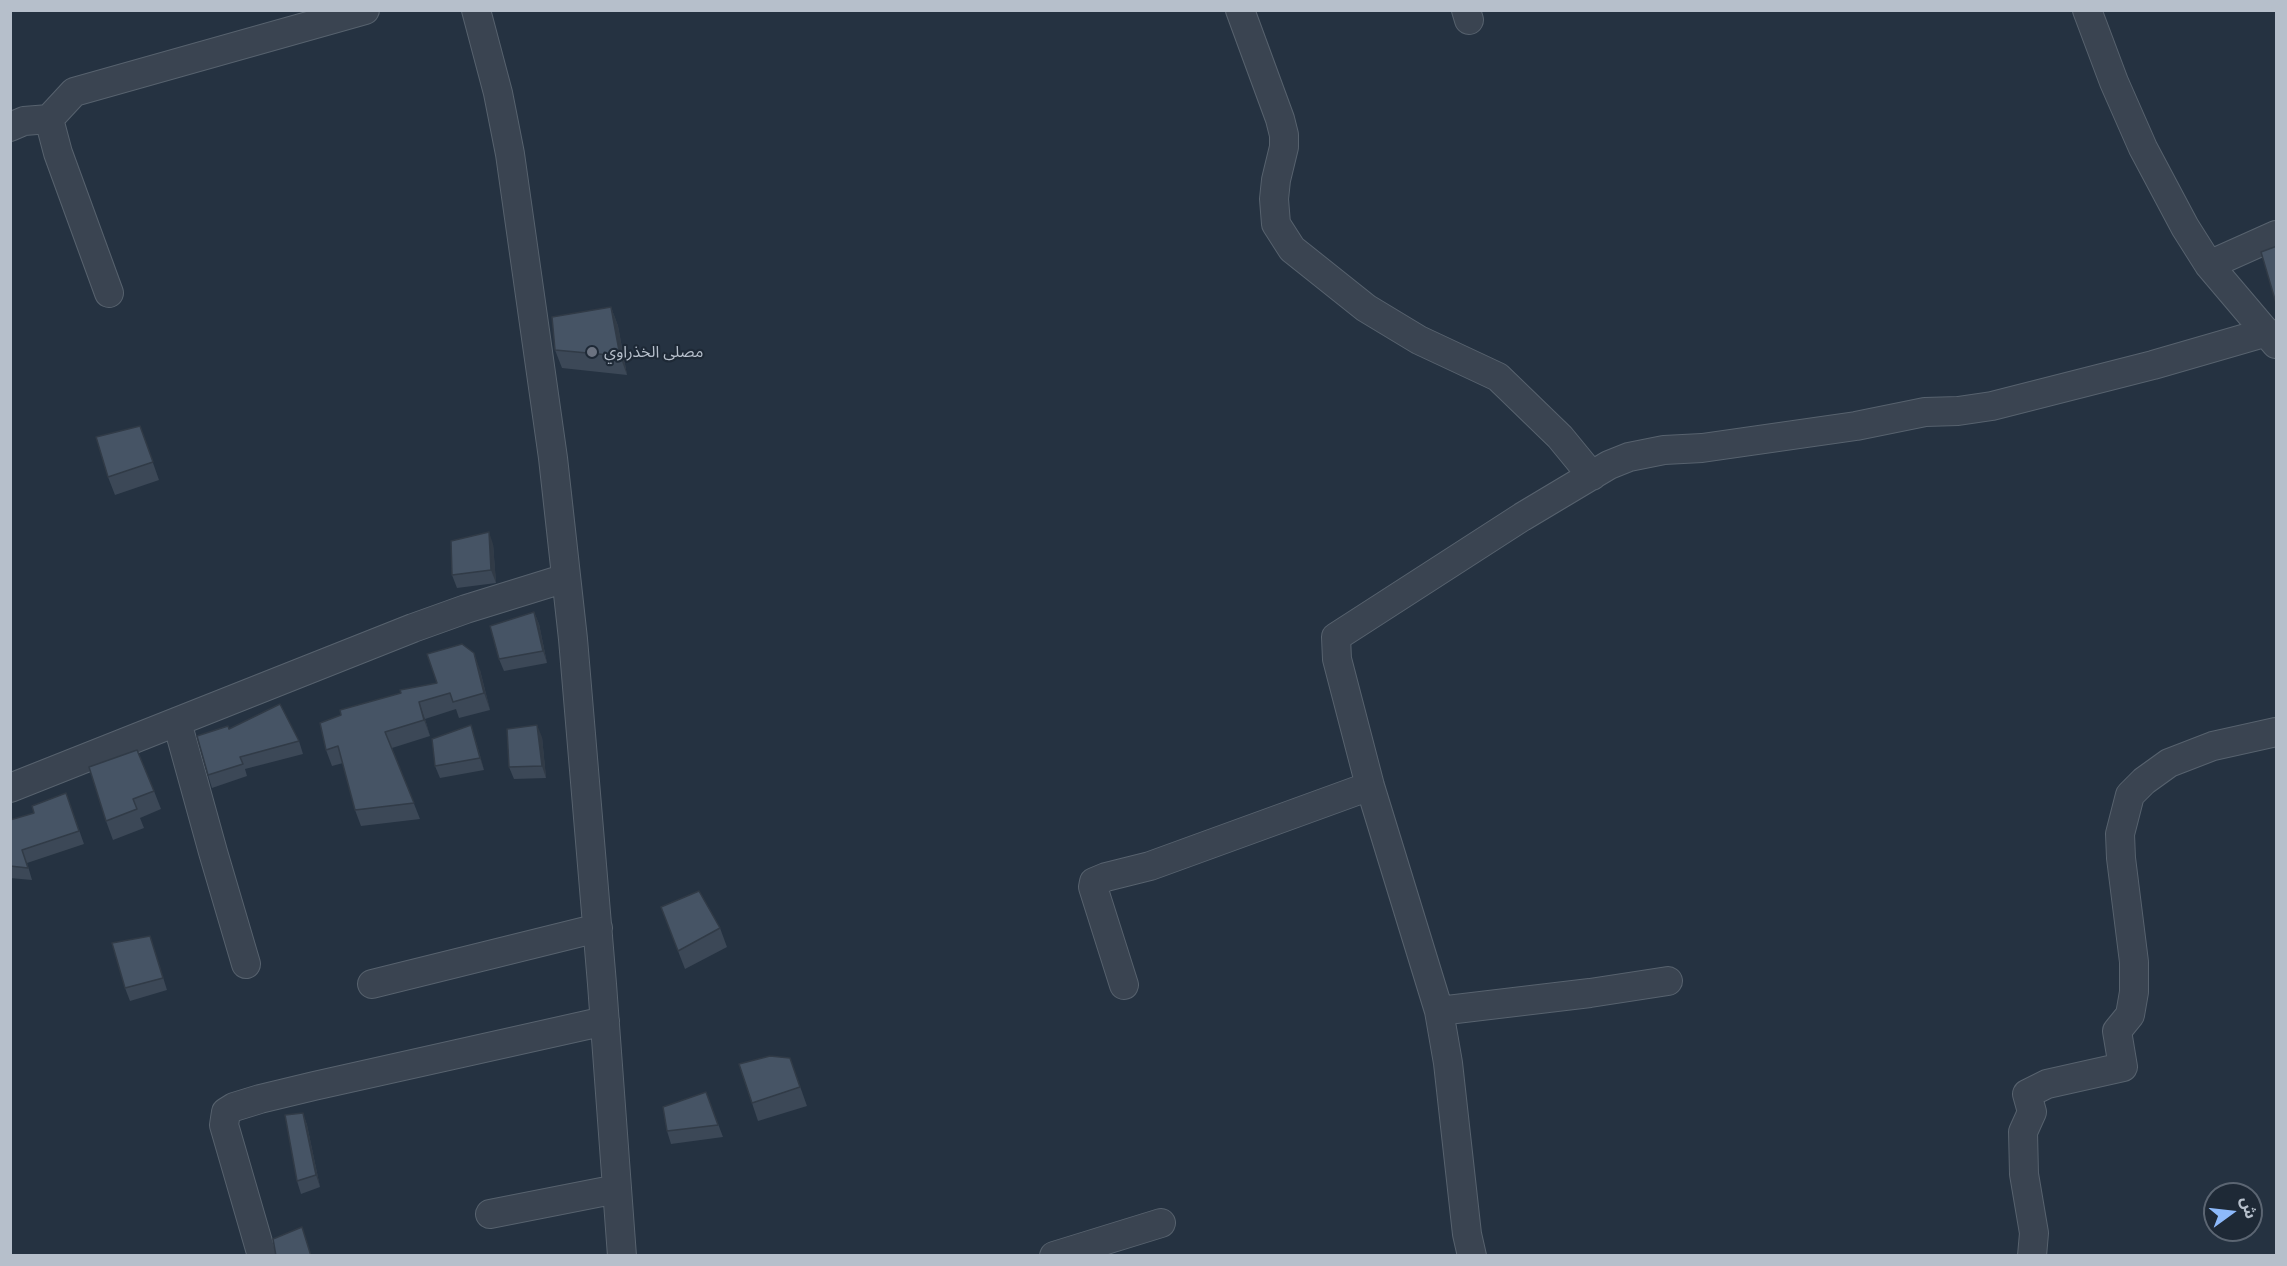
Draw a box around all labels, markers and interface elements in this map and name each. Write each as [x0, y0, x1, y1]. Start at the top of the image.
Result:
place label: مصلى الخذراوي [604, 342, 704, 362]
marker: مصلى الخذراوي [585, 345, 599, 359]
north arrow [2203, 1182, 2263, 1242]
text: ش [2237, 1195, 2261, 1221]

